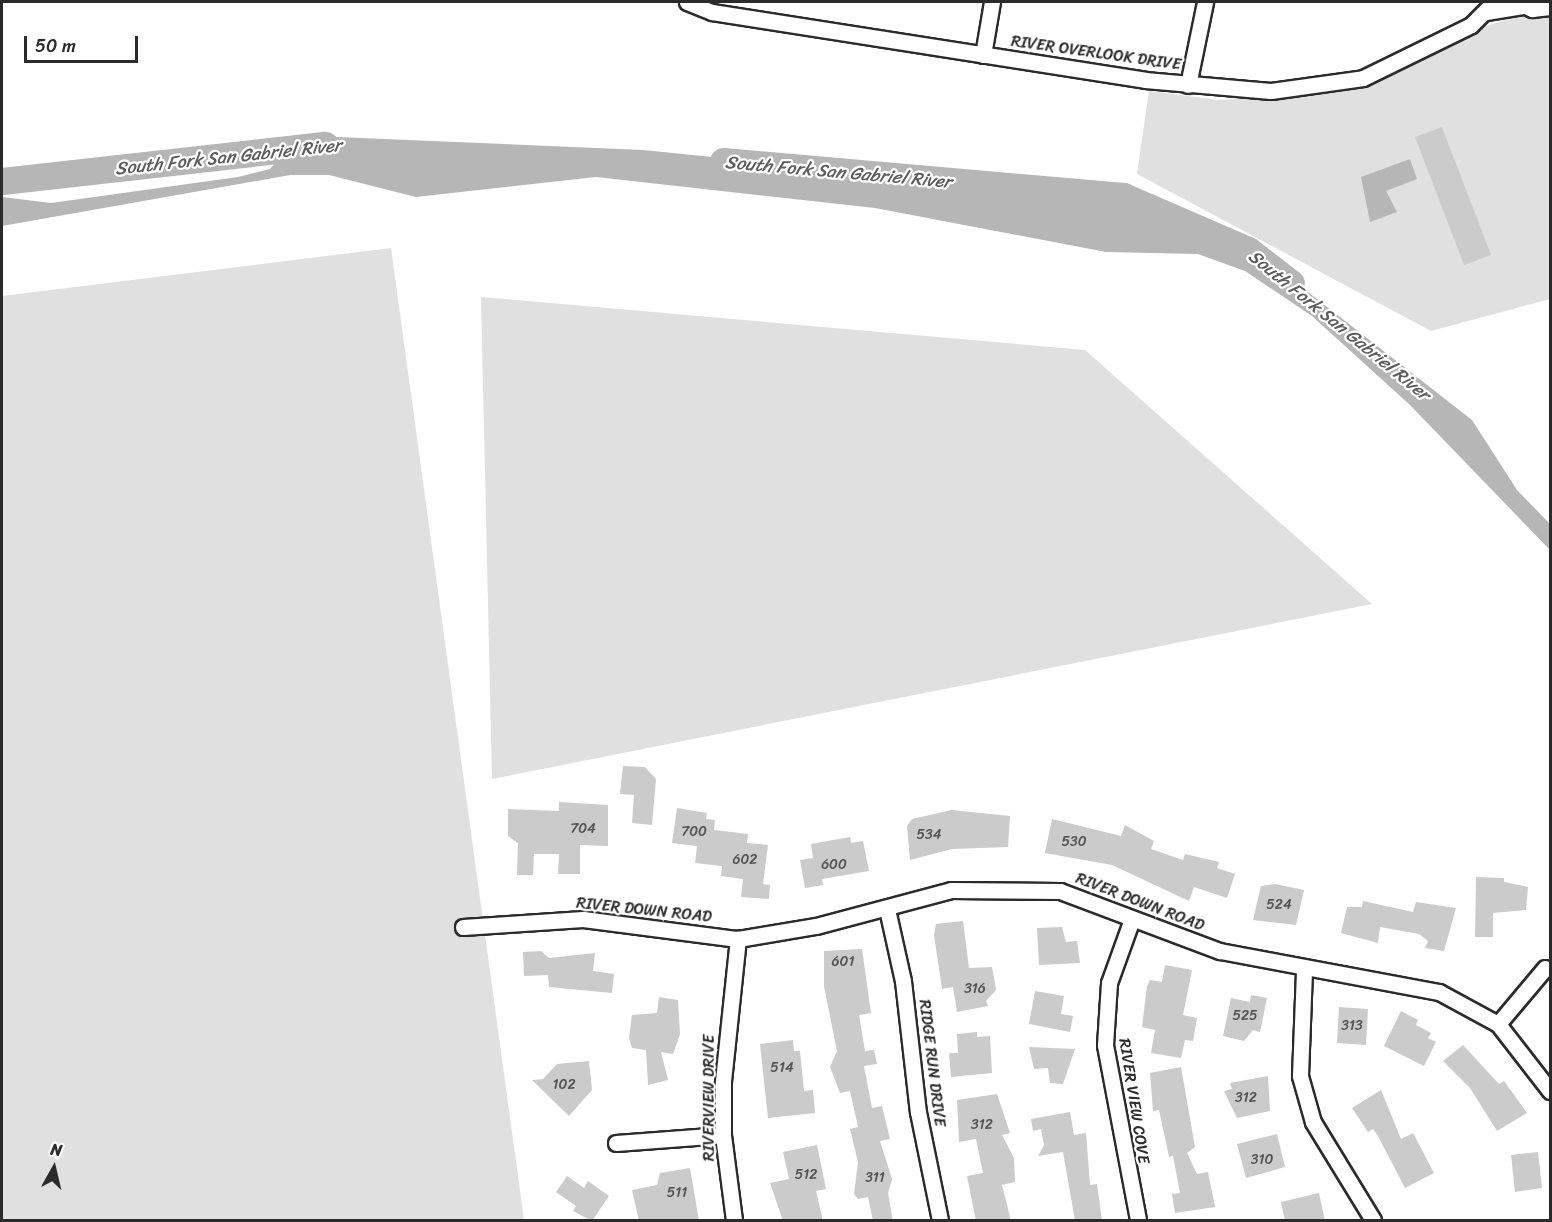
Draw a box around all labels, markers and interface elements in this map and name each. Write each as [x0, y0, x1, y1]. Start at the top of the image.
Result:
scale bar [27, 24, 141, 62]
text: 50 m [35, 30, 76, 62]
street label: RIVER OVERLOOK DRIVE [1009, 31, 1183, 75]
water label: South Fork San Gabriel River [113, 134, 343, 180]
water label: South Fork San Gabriel River [723, 151, 953, 193]
water label: South Fork San Gabriel River [1243, 244, 1435, 406]
house number: 704 [570, 821, 596, 837]
house number: 700 [681, 824, 707, 840]
house number: 534 [917, 827, 941, 843]
house number: 530 [1061, 834, 1087, 850]
house number: 602 [733, 852, 757, 868]
house number: 600 [821, 857, 847, 873]
street label: RIVER DOWN ROAD [1073, 869, 1207, 935]
street label: RIVER DOWN ROAD [575, 893, 713, 927]
house number: 524 [1266, 897, 1292, 913]
house number: 601 [832, 954, 854, 970]
house number: 316 [964, 981, 986, 997]
street label: RIDGE RUN DRIVE [915, 998, 949, 1128]
house number: 525 [1232, 1008, 1258, 1024]
house number: 313 [1341, 1018, 1363, 1034]
street label: RIVERVIEW DRIVE [699, 1034, 719, 1162]
street label: RIVER VIEW COVE [1114, 1036, 1154, 1166]
house number: 514 [770, 1060, 794, 1076]
house number: 102 [553, 1077, 575, 1093]
house number: 312 [1235, 1090, 1257, 1106]
house number: 312 [971, 1117, 993, 1133]
text: N [49, 1135, 64, 1165]
north arrow [24, 1138, 84, 1198]
house number: 310 [1251, 1152, 1273, 1168]
house number: 512 [795, 1167, 817, 1183]
house number: 311 [865, 1170, 885, 1186]
house number: 511 [667, 1185, 687, 1201]

